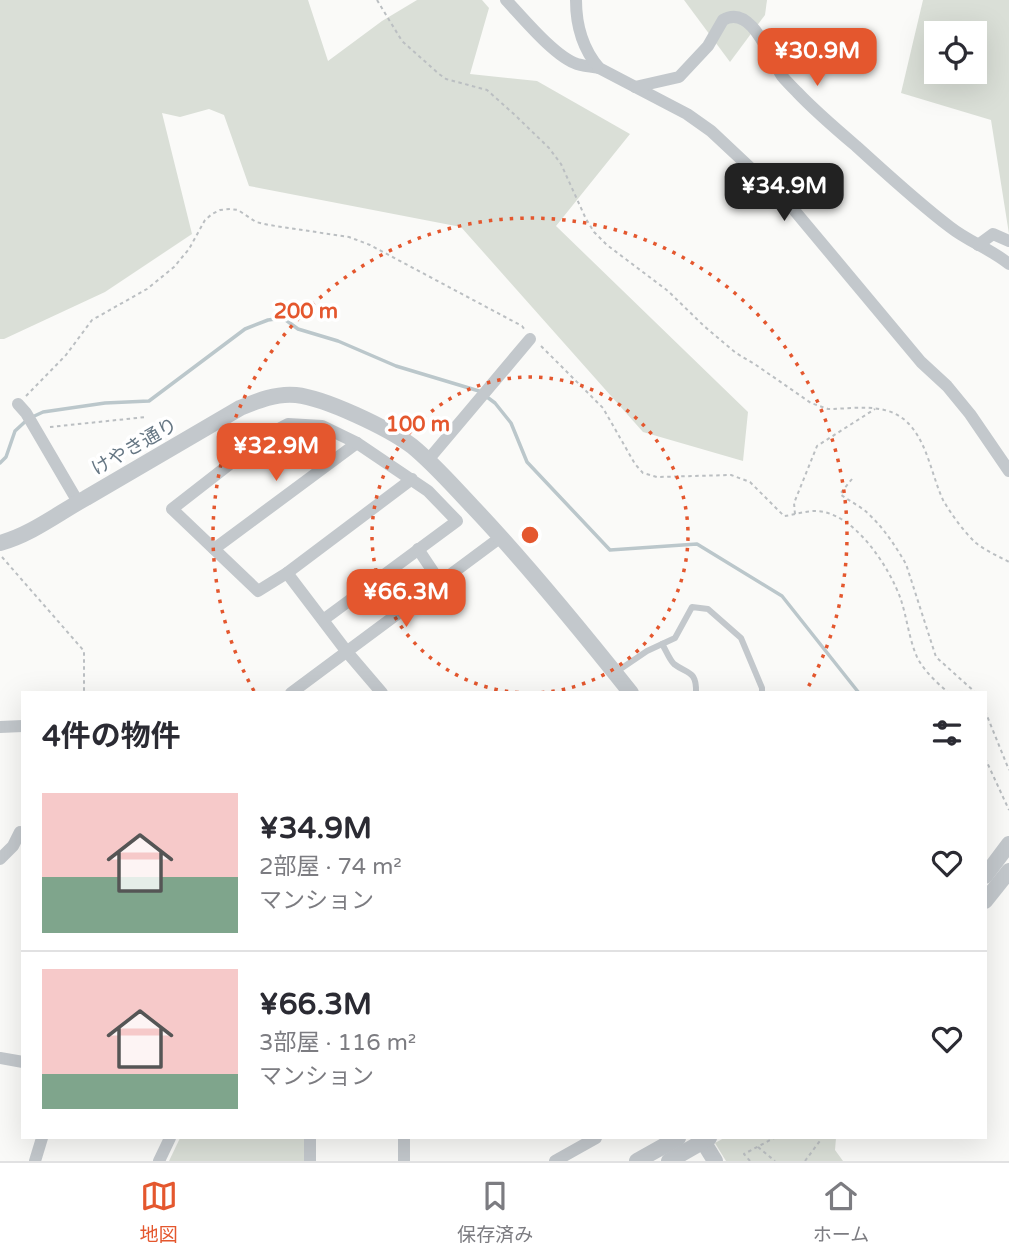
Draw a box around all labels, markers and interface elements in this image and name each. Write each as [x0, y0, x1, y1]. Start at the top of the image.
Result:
map controls [924, 21, 987, 84]
button: locate [924, 21, 987, 84]
pin: ¥30.9M [760, 28, 874, 88]
text: ¥30.9M [774, 37, 860, 65]
pin: ¥34.9M [727, 164, 841, 223]
text: ¥34.9M [741, 172, 827, 200]
text: 200 m [274, 299, 338, 324]
text: 100 m [386, 412, 450, 437]
street label: けやき通り [88, 414, 181, 480]
pin: ¥32.9M [219, 424, 333, 483]
text: ¥32.9M [233, 432, 319, 460]
centre of rings [518, 523, 542, 547]
pin: ¥66.3M [349, 570, 463, 629]
text: ¥66.3M [363, 578, 449, 606]
icon: filters [928, 714, 966, 752]
text: 4件の物件 [42, 718, 181, 755]
text: ¥34.9M [259, 810, 372, 847]
icon: home [98, 821, 182, 905]
icon: heart [928, 844, 966, 882]
text: 2部屋 · 74 m² [259, 853, 402, 881]
text: マンション [259, 887, 374, 915]
text: ¥66.3M [259, 986, 372, 1023]
icon: home [98, 997, 182, 1081]
icon: heart [928, 1020, 966, 1058]
text: 3部屋 · 116 m² [259, 1029, 416, 1057]
text: マンション [259, 1063, 374, 1091]
tab: 地図 [140, 1177, 178, 1246]
tab: 保存済み [457, 1177, 533, 1246]
tab: ホーム [813, 1177, 869, 1246]

